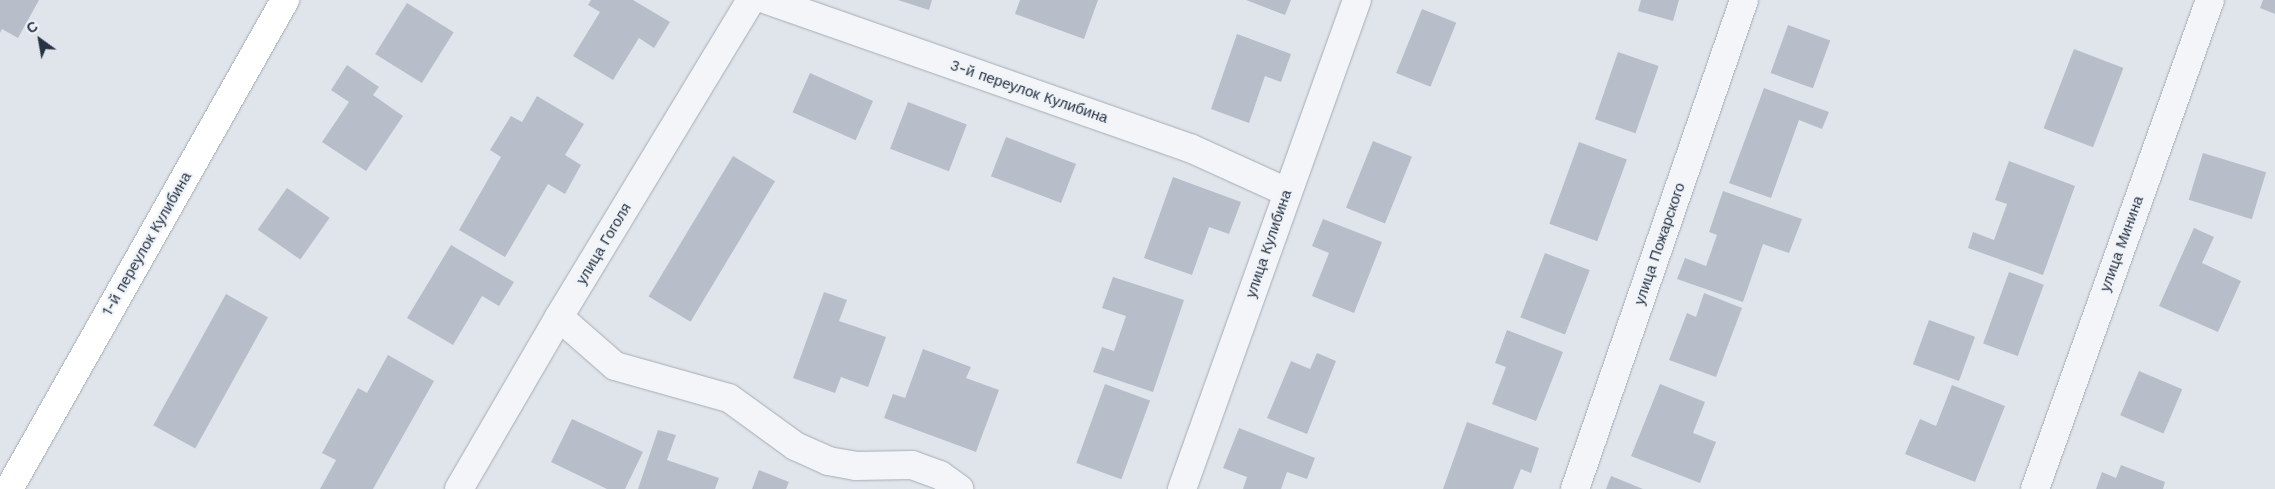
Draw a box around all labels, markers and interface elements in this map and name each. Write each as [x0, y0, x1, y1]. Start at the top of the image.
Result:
north arrow [15, 15, 65, 65]
text: С [24, 18, 41, 37]
street label: 3-й переулок Кулибина [948, 57, 1110, 127]
street label: 1-й переулок Кулибина [99, 169, 195, 319]
street label: улица Пожарского [1631, 181, 1689, 307]
street label: улица Кулибина [1242, 188, 1296, 300]
street label: улица Минина [2096, 194, 2148, 294]
street label: улица Гоголя [573, 200, 635, 288]

